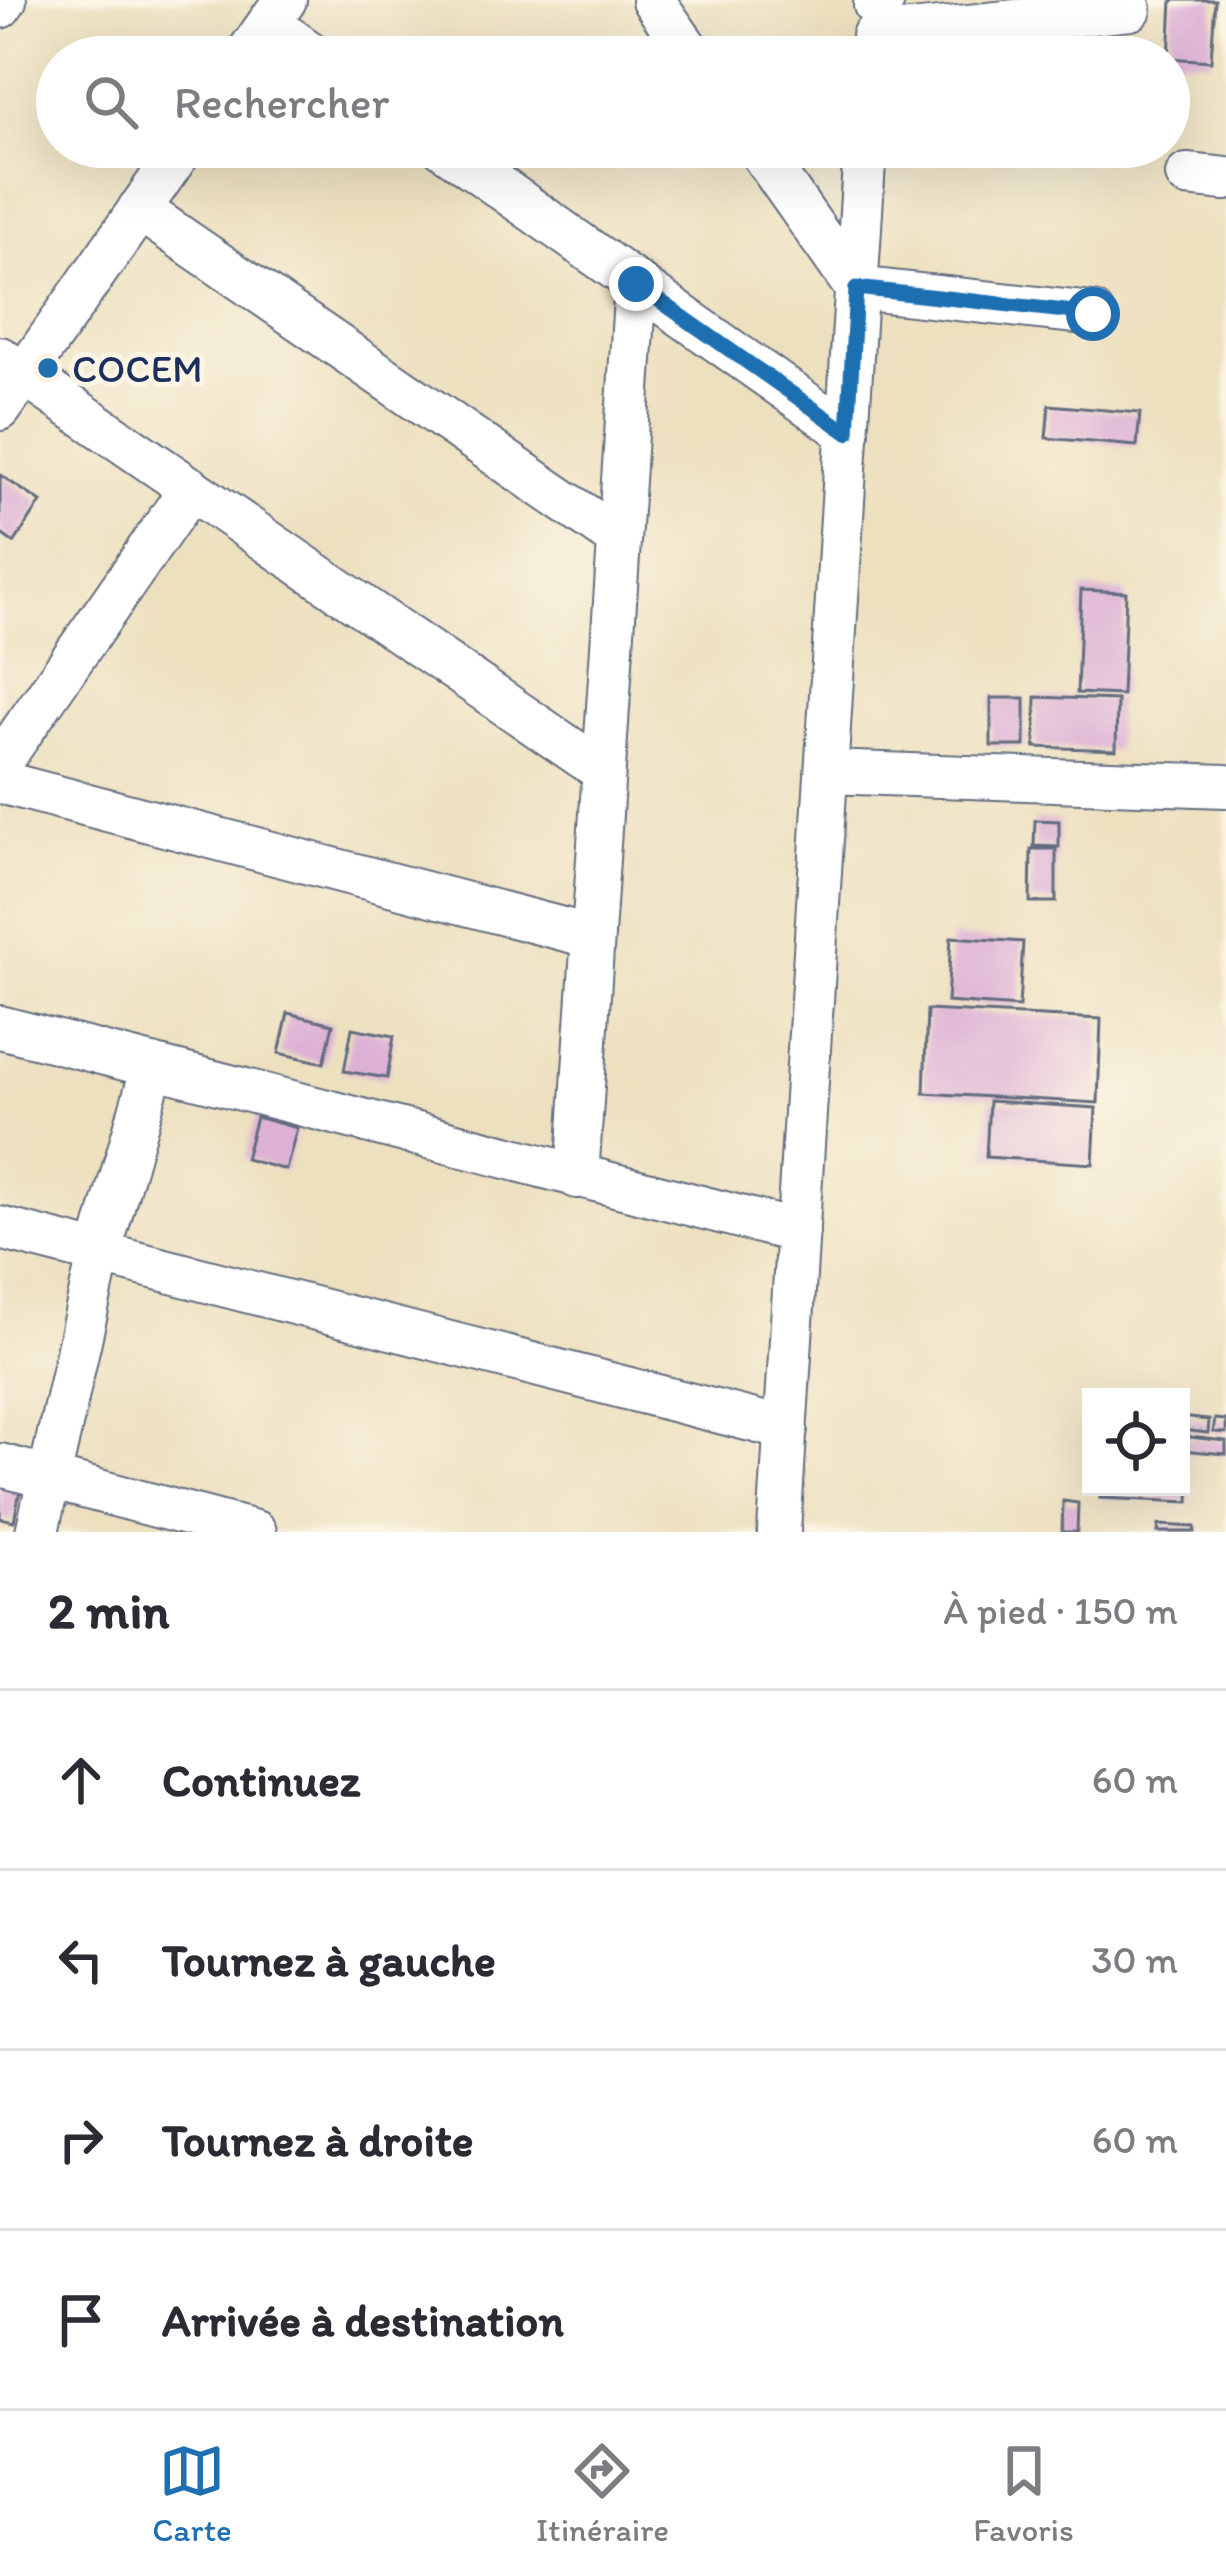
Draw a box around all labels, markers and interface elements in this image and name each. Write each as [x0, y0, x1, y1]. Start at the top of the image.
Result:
search box [36, 36, 1190, 168]
icon: search [78, 69, 144, 135]
text: Rechercher [174, 75, 389, 129]
route end [609, 257, 663, 311]
route start [1066, 287, 1120, 341]
place label: COCEM [72, 345, 203, 392]
marker: COCEM [35, 355, 61, 381]
map controls [1082, 1388, 1190, 1496]
button: locate [1082, 1388, 1190, 1496]
text: 2 min [48, 1580, 169, 1641]
text: À pied · 150 m [943, 1587, 1178, 1634]
icon: ahead [48, 1747, 114, 1813]
text: Continuez [162, 1753, 360, 1807]
text: 60 m [1092, 1756, 1178, 1803]
icon: left [48, 1927, 114, 1993]
text: Tournez à gauche [162, 1933, 496, 1987]
text: 30 m [1091, 1936, 1178, 1983]
icon: right [48, 2107, 114, 2173]
text: Tournez à droite [162, 2113, 474, 2167]
text: 60 m [1092, 2116, 1178, 2163]
icon: arrive [48, 2287, 114, 2353]
text: Arrivée à destination [162, 2293, 564, 2347]
tab: Carte [152, 2438, 232, 2549]
tab: Itinéraire [536, 2438, 669, 2549]
tab: Favoris [973, 2438, 1074, 2549]

